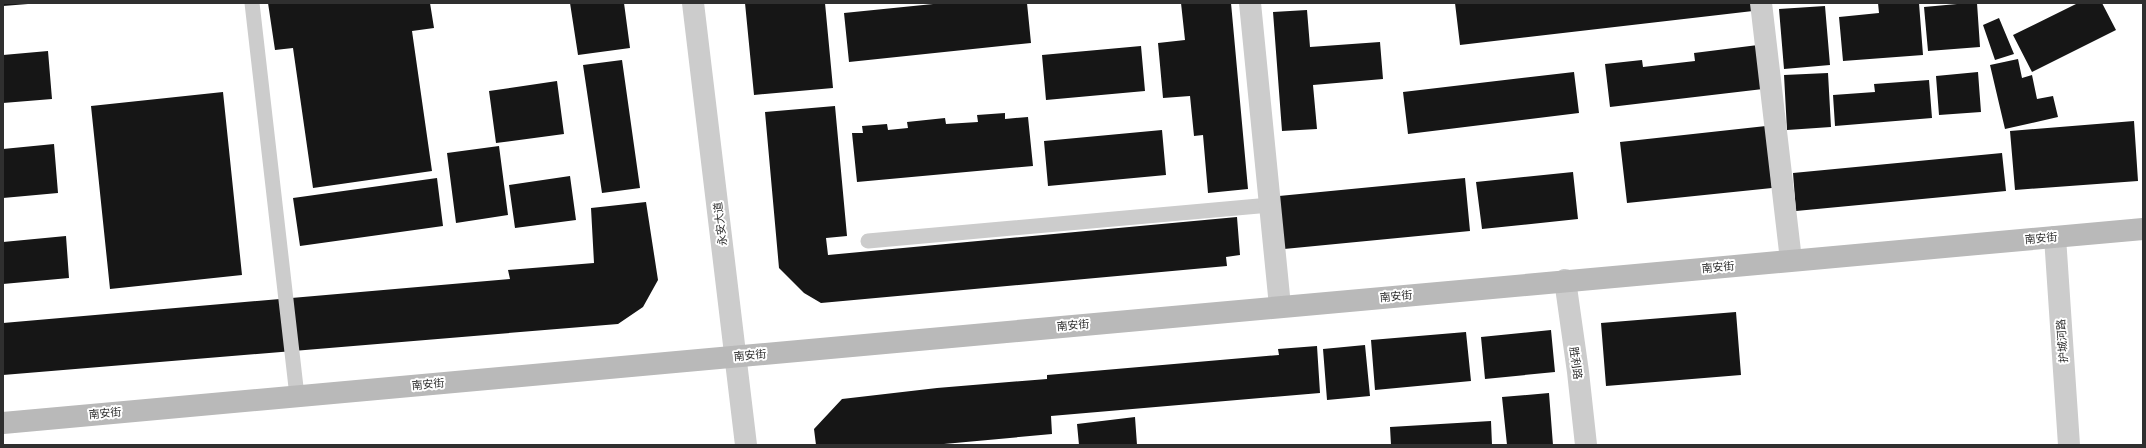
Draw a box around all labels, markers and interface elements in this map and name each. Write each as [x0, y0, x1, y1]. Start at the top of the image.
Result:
street label: 永安大道 [710, 201, 730, 247]
street label: 南安街 [2024, 230, 2058, 246]
street label: 南安街 [1701, 259, 1735, 275]
street label: 南安街 [1379, 288, 1413, 304]
street label: 南安街 [1056, 317, 1090, 333]
street label: 护城河路 [2053, 319, 2071, 363]
street label: 胜利路 [1567, 346, 1585, 380]
street label: 南安街 [733, 347, 767, 363]
street label: 南安街 [411, 376, 445, 392]
street label: 南安街 [88, 405, 122, 421]

